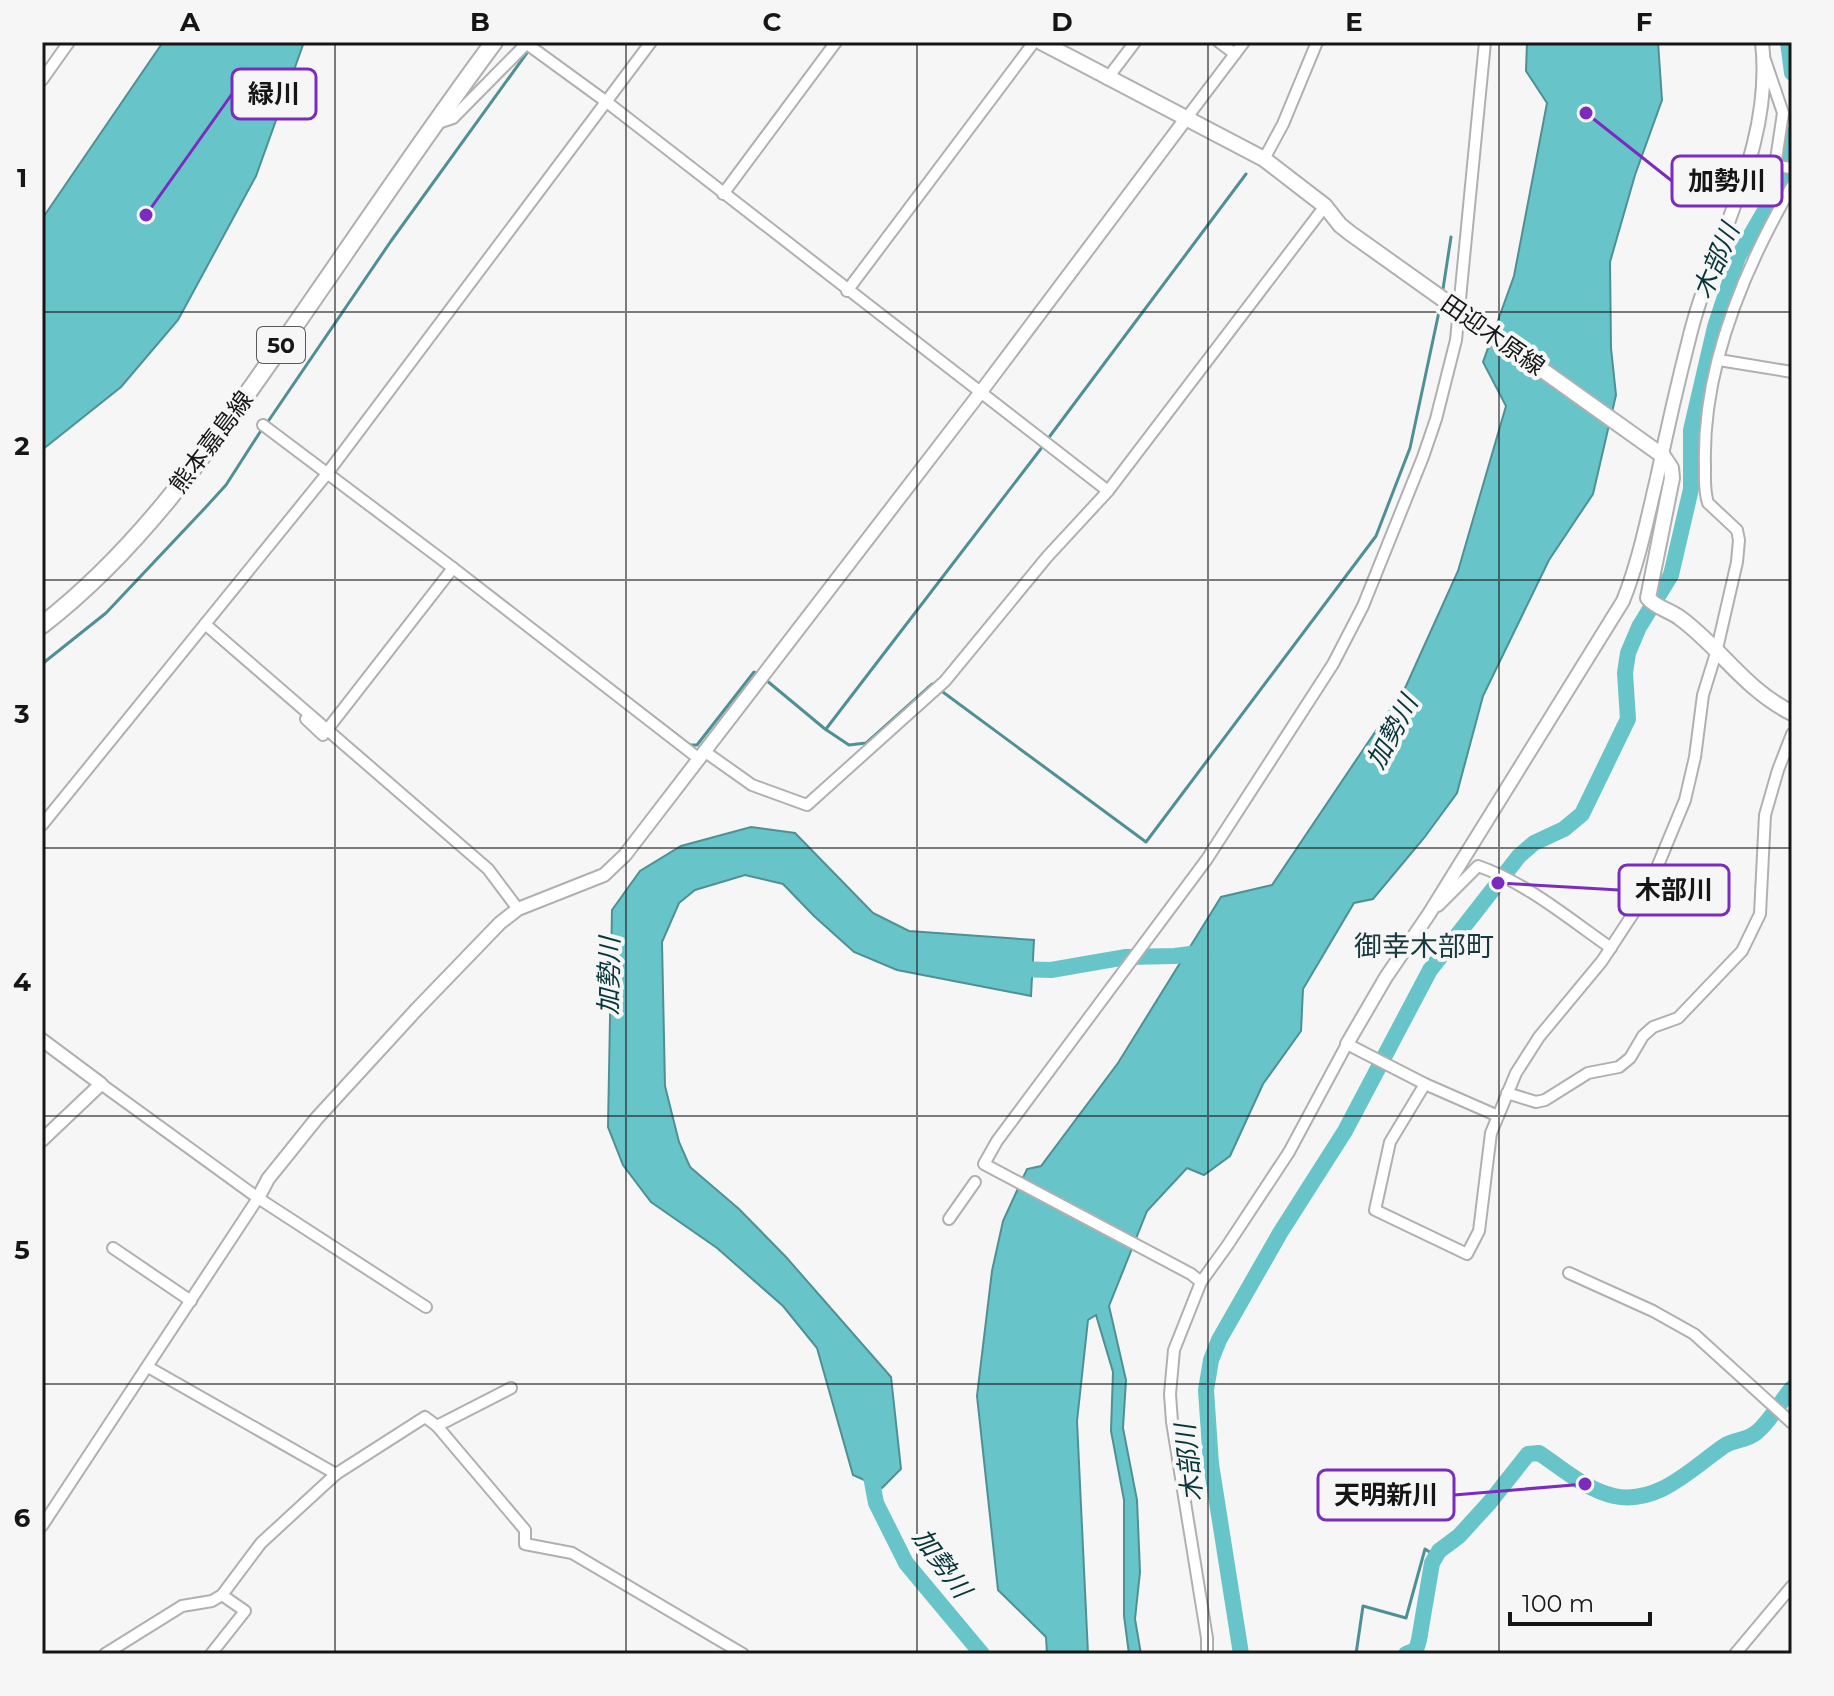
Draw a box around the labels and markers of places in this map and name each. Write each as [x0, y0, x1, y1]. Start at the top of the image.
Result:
callout: 緑川 [232, 69, 316, 119]
callout: 加勢川 [1672, 156, 1782, 206]
callout: 木部川 [1619, 865, 1729, 915]
callout: 天明新川 [1318, 1470, 1454, 1520]

